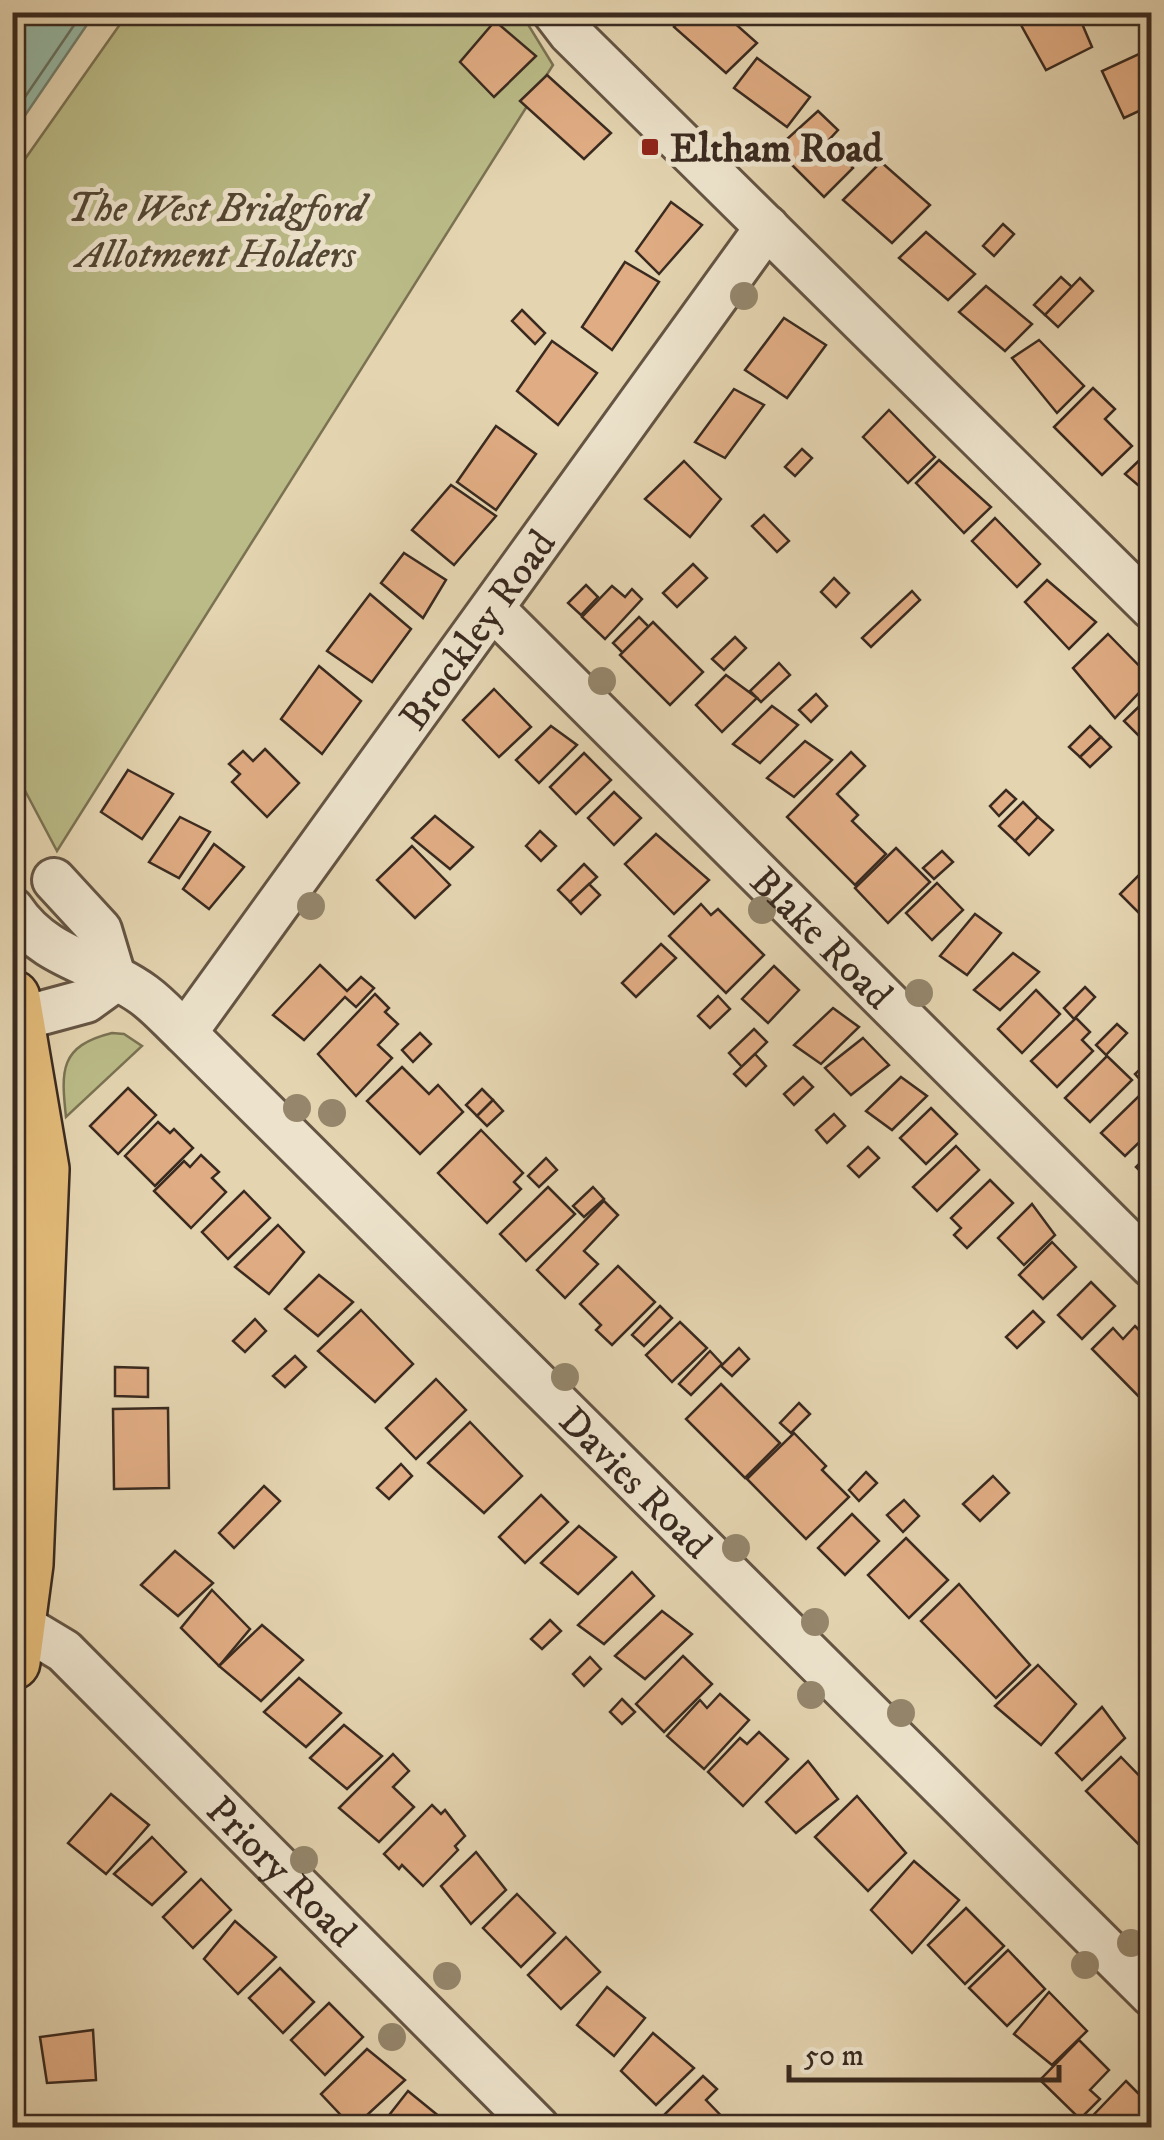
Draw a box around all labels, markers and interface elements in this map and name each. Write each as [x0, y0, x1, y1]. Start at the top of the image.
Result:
place label: Eltham Road [670, 125, 883, 175]
marker: Eltham Road [639, 136, 661, 158]
park label: The West Bridgford Allotment Holders [67, 185, 371, 281]
street label: Brockley Road [390, 521, 568, 741]
street label: Blake Road [738, 858, 902, 1021]
street label: Davies Road [547, 1397, 721, 1571]
street label: Priory Road [194, 1787, 366, 1959]
scale bar [789, 2020, 1059, 2082]
text: 50 m [804, 2038, 864, 2075]

